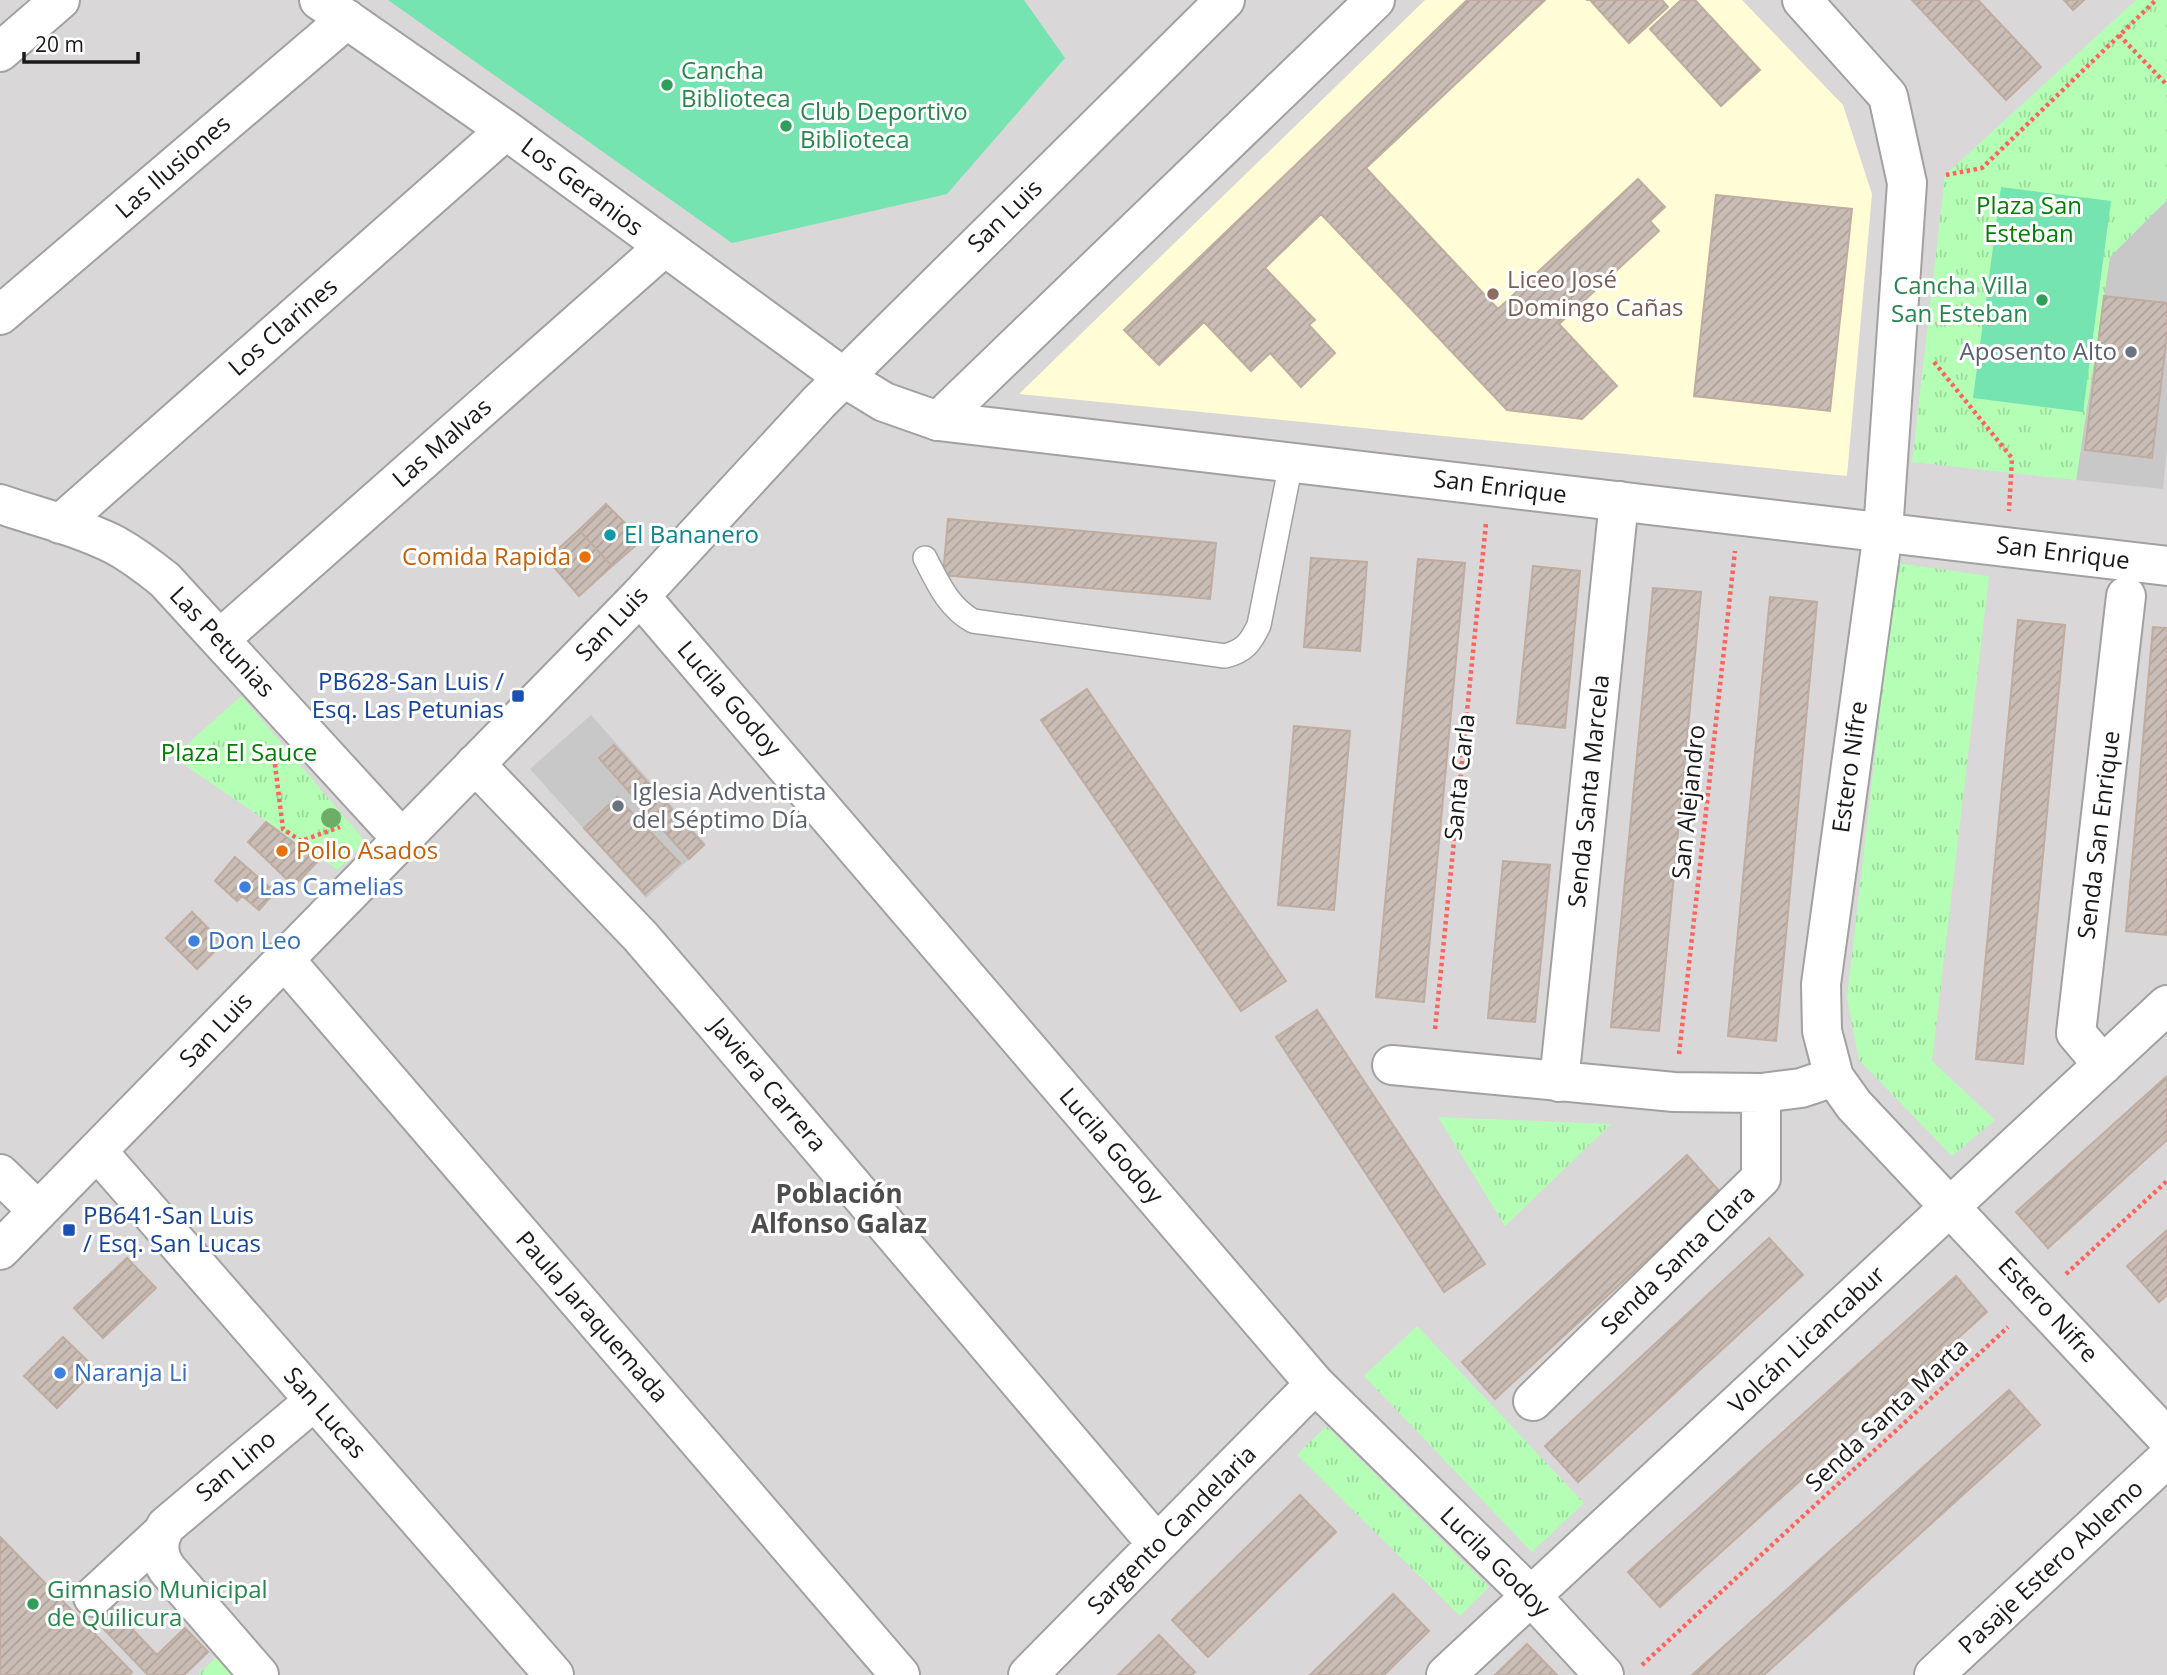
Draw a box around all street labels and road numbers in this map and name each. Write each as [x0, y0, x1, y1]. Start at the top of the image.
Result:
street label: Las Ilusiones [107, 107, 237, 225]
street label: Los Geranios [515, 129, 651, 243]
street label: San Luis [959, 171, 1049, 259]
street label: Los Clarines [220, 269, 344, 382]
street label: Las Malvas [384, 390, 498, 494]
street label: San Enrique [1432, 461, 1569, 510]
street label: San Enrique [1995, 527, 2132, 576]
street label: Las Petunias [163, 578, 283, 704]
street label: San Luis [567, 578, 655, 668]
street label: Lucila Godoy [671, 633, 790, 764]
street label: Senda Santa Marcela [1559, 673, 1616, 909]
street label: Estero Nifre [1823, 699, 1874, 835]
street label: Santa Carla [1435, 712, 1482, 842]
street label: San Alejandro [1663, 723, 1712, 881]
street label: Senda San Enrique [2068, 729, 2127, 941]
street label: San Luis [171, 984, 259, 1074]
street label: Javiera Carrera [702, 1009, 835, 1158]
street label: Lucila Godoy [1053, 1080, 1172, 1211]
street label: Senda Santa Clara [1593, 1177, 1761, 1341]
street label: Paula Jaraquemada [509, 1223, 677, 1409]
street label: Estero Nifre [1992, 1249, 2106, 1369]
street label: Volcán Licancabur [1721, 1258, 1892, 1420]
street label: Senda Santa Marta [1797, 1330, 1975, 1498]
street label: San Lucas [277, 1359, 375, 1465]
street label: San Lino [188, 1422, 282, 1508]
street label: Sargento Candelaria [1079, 1437, 1263, 1621]
street label: Pasaje Estero Ablemo [1950, 1471, 2150, 1660]
street label: Lucila Godoy [1434, 1499, 1559, 1624]

